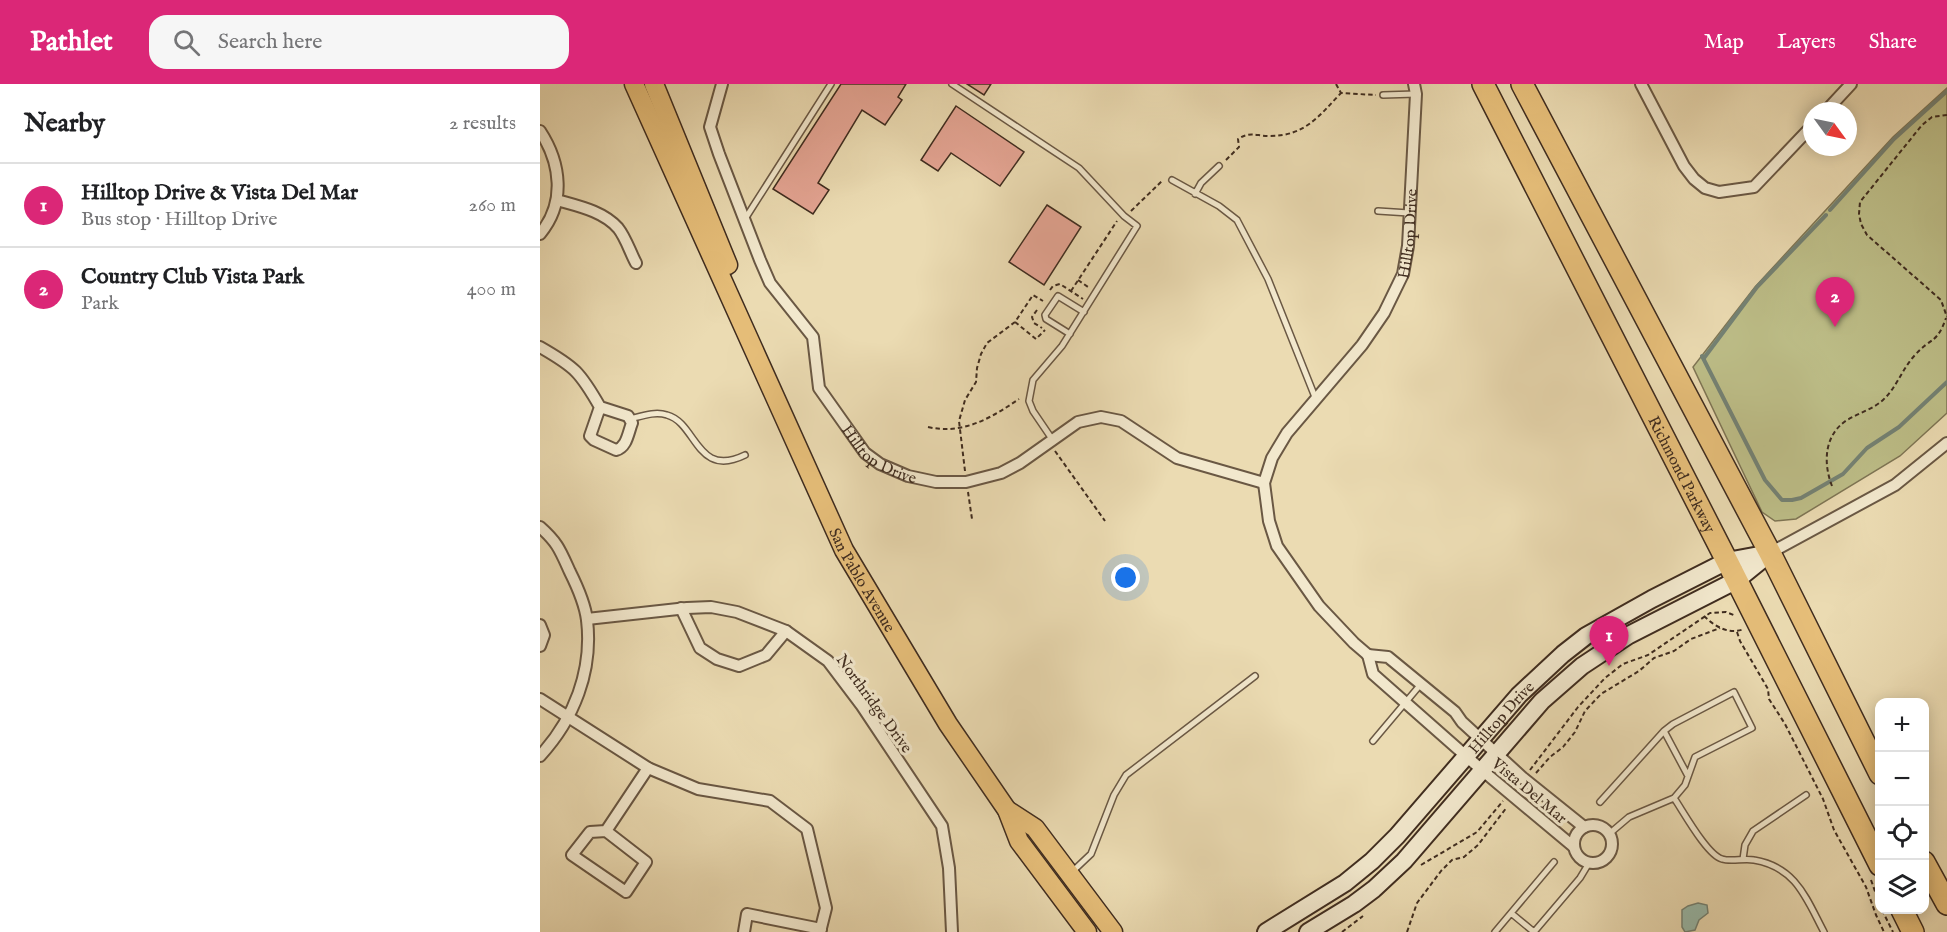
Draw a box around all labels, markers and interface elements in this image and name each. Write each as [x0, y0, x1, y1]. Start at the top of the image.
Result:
search box [149, 15, 569, 69]
text: Pathlet [30, 25, 113, 60]
icon: search [170, 26, 203, 59]
text: Search here [218, 28, 322, 56]
text: Map [1704, 29, 1744, 56]
text: Layers [1777, 29, 1836, 56]
text: Share [1869, 29, 1917, 56]
north arrow [1803, 102, 1857, 156]
text: Nearby [24, 107, 105, 140]
text: 2 results [449, 111, 516, 136]
text: Hilltop Drive & Vista Del Mar [81, 179, 358, 207]
street label: Hilltop Drive [1394, 188, 1423, 281]
text: 1 [40, 193, 47, 218]
text: 260 m [469, 193, 516, 218]
text: Bus stop · Hilltop Drive [81, 207, 277, 232]
text: Country Club Vista Park [81, 263, 304, 291]
text: 2 [39, 277, 48, 302]
text: 400 m [467, 277, 516, 302]
pin: 2 [1816, 278, 1854, 327]
text: Park [81, 291, 119, 316]
street label: Richmond Parkway [1642, 413, 1719, 537]
street label: Hilltop Drive [836, 421, 918, 489]
street label: San Pablo Avenue [823, 525, 899, 636]
your location [1111, 563, 1140, 592]
pin: 1 [1590, 616, 1628, 666]
street label: Northridge Drive [831, 651, 916, 757]
street label: Hilltop Drive [1465, 678, 1539, 759]
map controls [1875, 698, 1929, 914]
button: + [1875, 698, 1929, 752]
button: − [1875, 752, 1929, 806]
street label: Vista Del Mar [1486, 754, 1571, 829]
button: locate [1875, 806, 1929, 860]
button: layers [1875, 860, 1929, 914]

